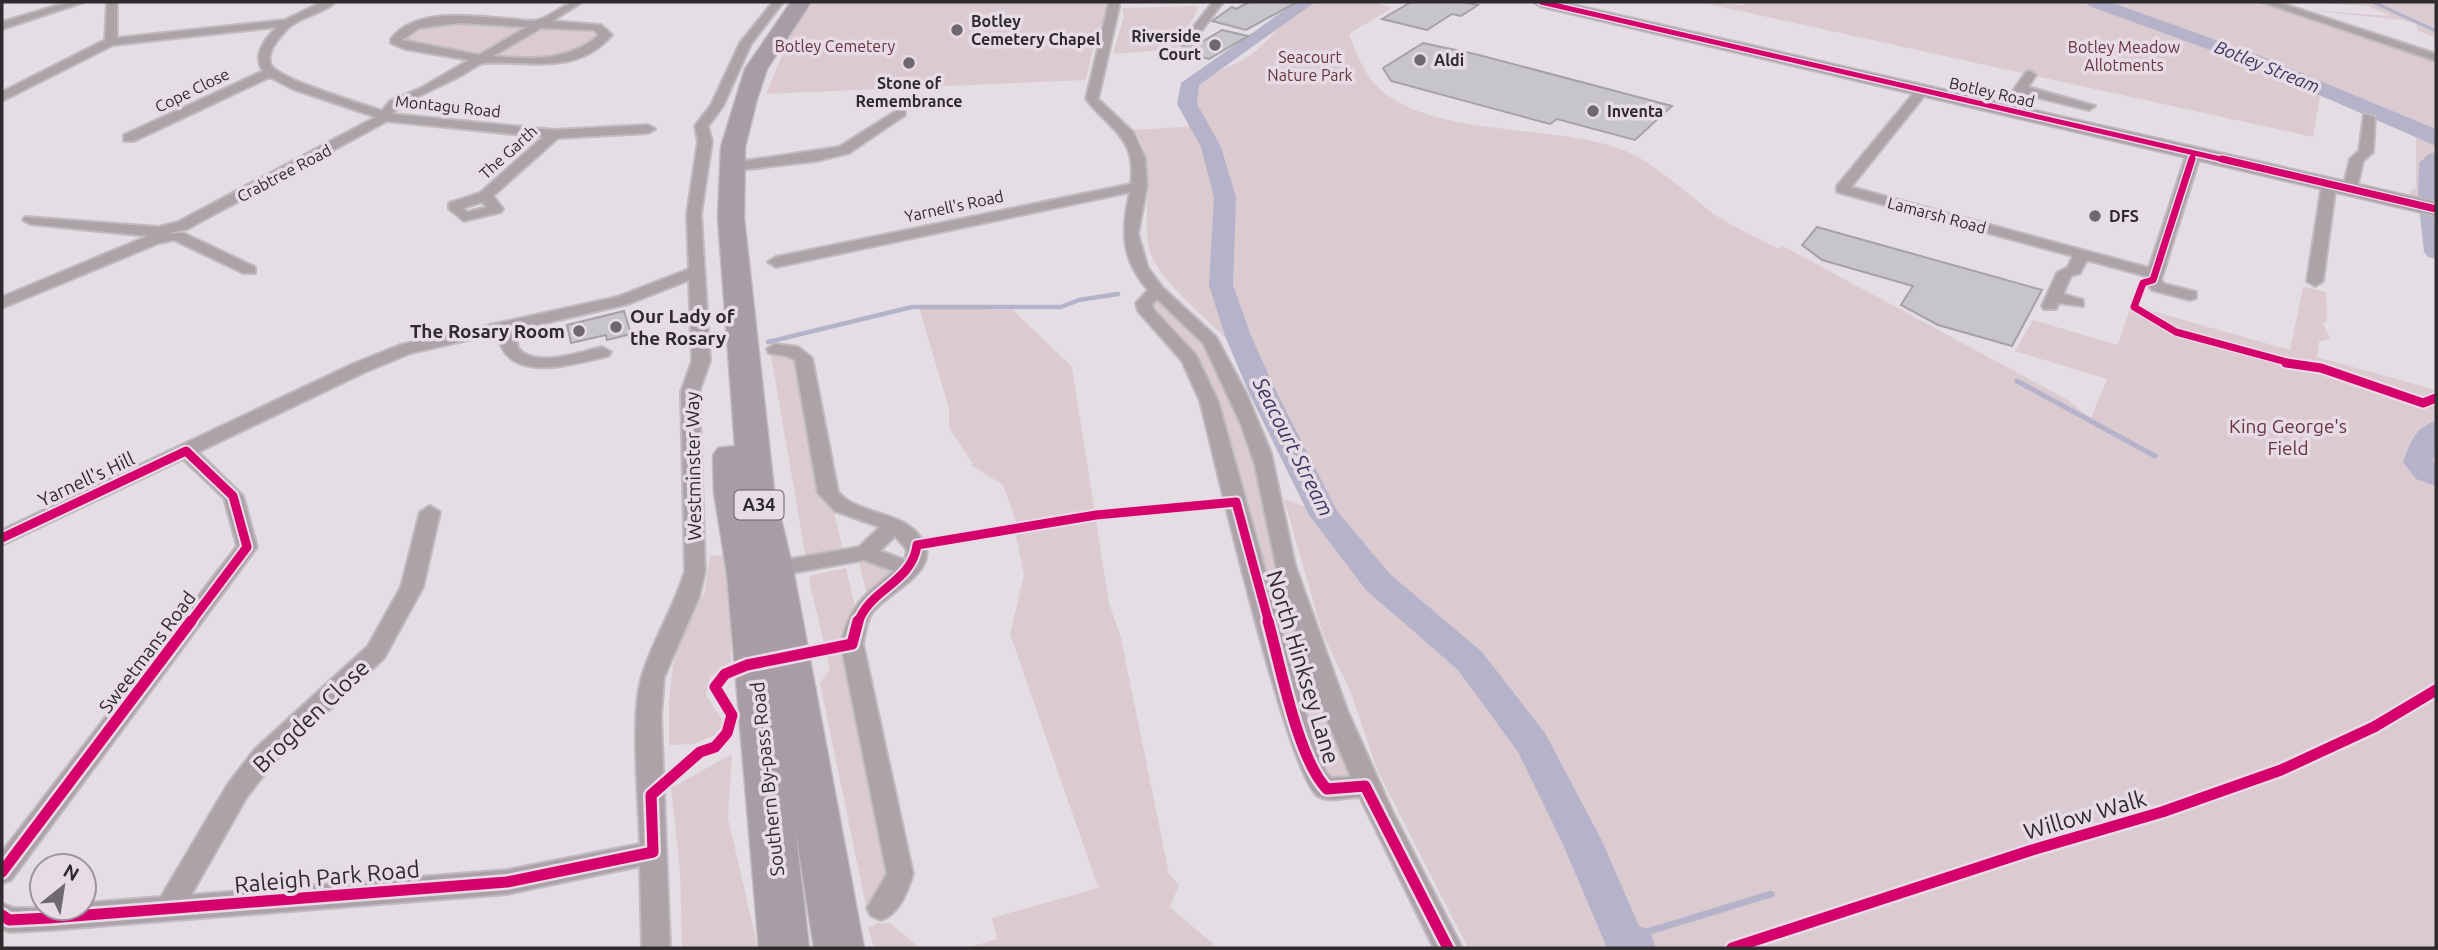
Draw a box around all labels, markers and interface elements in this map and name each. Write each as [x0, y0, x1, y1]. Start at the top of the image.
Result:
place label: Botley Cemetery Chapel [971, 12, 1101, 48]
marker: Botley Cemetery Chapel [949, 22, 965, 38]
place label: Riverside Court [1131, 27, 1201, 63]
water label: Botley Stream [2212, 36, 2323, 96]
park label: Botley Cemetery [775, 37, 896, 55]
marker: Riverside Court [1207, 37, 1223, 53]
park label: Botley Meadow Allotments [2068, 38, 2181, 74]
park label: Seacourt Nature Park [1267, 48, 1353, 84]
place label: Aldi [1434, 51, 1464, 69]
marker: Aldi [1412, 52, 1428, 68]
marker: Stone of Remembrance [901, 55, 917, 71]
street label: Cope Close [152, 64, 232, 116]
street label: Botley Road [1948, 73, 2036, 111]
place label: Stone of Remembrance [855, 74, 963, 110]
street label: Montagu Road [394, 92, 502, 120]
place label: Inventa [1607, 102, 1663, 120]
marker: Inventa [1585, 103, 1601, 119]
street label: The Garth [476, 122, 540, 182]
street label: Crabtree Road [234, 141, 334, 205]
street label: Yarnell's Road [903, 187, 1005, 225]
street label: Lamarsh Road [1886, 193, 1988, 237]
place label: DFS [2109, 207, 2139, 225]
marker: DFS [2087, 208, 2103, 224]
place label: Our Lady of the Rosary [630, 305, 735, 349]
marker: Our Lady of the Rosary [608, 319, 624, 335]
place label: The Rosary Room [410, 320, 565, 342]
marker: The Rosary Room [571, 323, 587, 339]
water label: Seacourt Stream [1248, 372, 1339, 520]
street label: Westminster Way [681, 391, 705, 541]
park label: King George's Field [2229, 415, 2347, 459]
street label: Yarnell's Hill [34, 447, 138, 511]
road number: A34 [734, 490, 784, 520]
street label: North Hinksey Lane [1262, 567, 1345, 767]
street label: Sweetmans Road [94, 587, 200, 717]
street label: Brogden Close [248, 654, 374, 777]
street label: Southern By-pass Road [746, 681, 788, 877]
street label: Willow Walk [2021, 785, 2149, 844]
north arrow [28, 852, 98, 922]
street label: Raleigh Park Road [233, 856, 421, 897]
text: N [60, 859, 83, 885]

